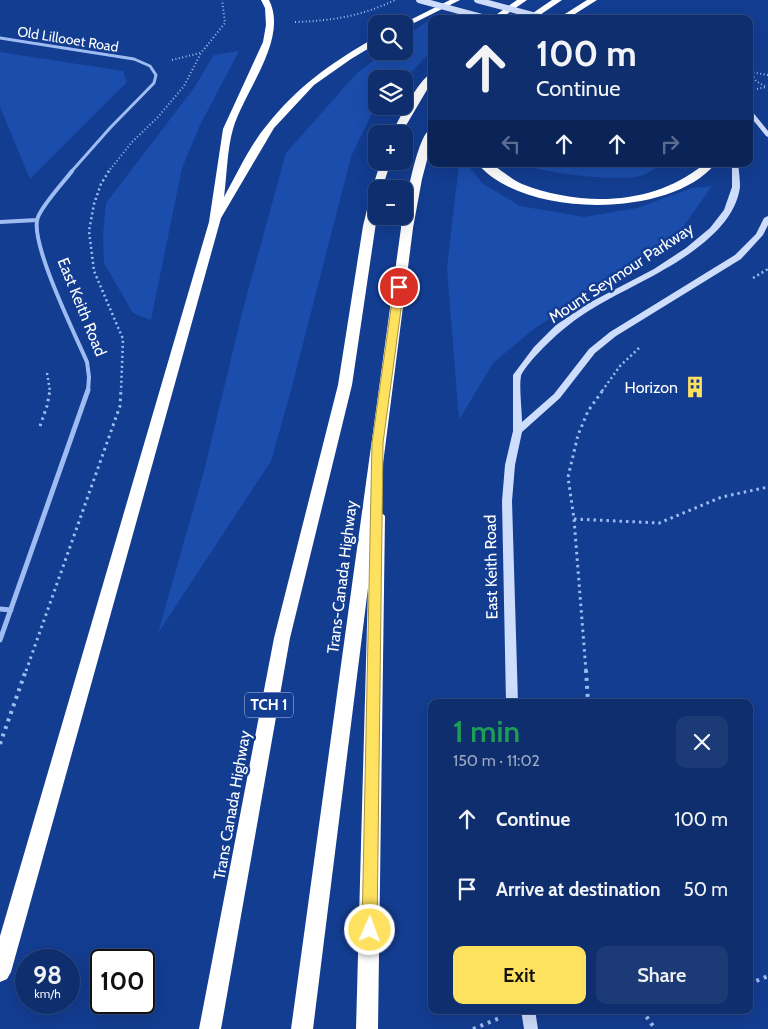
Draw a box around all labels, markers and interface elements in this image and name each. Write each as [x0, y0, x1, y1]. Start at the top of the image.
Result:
map controls [368, 15, 413, 225]
button: search [368, 15, 413, 60]
street label: Old Lillooet Road [16, 22, 120, 56]
text: 100 m [536, 32, 637, 75]
icon: ahead [453, 35, 518, 100]
button: layers [368, 70, 413, 115]
text: Continue [536, 75, 621, 102]
button: + [368, 125, 413, 170]
icon: left [497, 130, 525, 158]
icon: ahead [550, 130, 578, 158]
icon: ahead [603, 130, 631, 158]
icon: right [656, 130, 684, 158]
button: − [368, 180, 413, 225]
street label: Mount Seymour Parkway [545, 219, 697, 327]
street label: East Keith Road [54, 255, 110, 359]
pin [378, 266, 420, 308]
icon: arrive [385, 273, 413, 301]
building icon: Horizon [682, 374, 708, 400]
place label: Horizon [625, 378, 678, 397]
street label: Trans-Canada Highway [323, 499, 361, 655]
street label: East Keith Road [481, 515, 501, 619]
road number: TCH 1 [245, 692, 293, 718]
text: 1 min [453, 713, 520, 750]
button: close [676, 716, 728, 768]
street label: Trans Canada Highway [210, 729, 254, 881]
text: 150 m · 11:02 [453, 751, 540, 770]
icon: ahead [453, 805, 481, 833]
text: Continue [496, 808, 570, 831]
text: 100 m [674, 808, 728, 831]
icon: arrive [453, 875, 481, 903]
text: Arrive at destination [496, 878, 660, 901]
text: 50 m [684, 878, 728, 901]
position arrow [343, 903, 395, 955]
button: Exit [453, 946, 586, 1004]
button: Share [596, 946, 728, 1004]
speed limit sign: 100 [90, 949, 155, 1014]
text: 98 [33, 960, 62, 990]
text: km/h [34, 986, 61, 1001]

